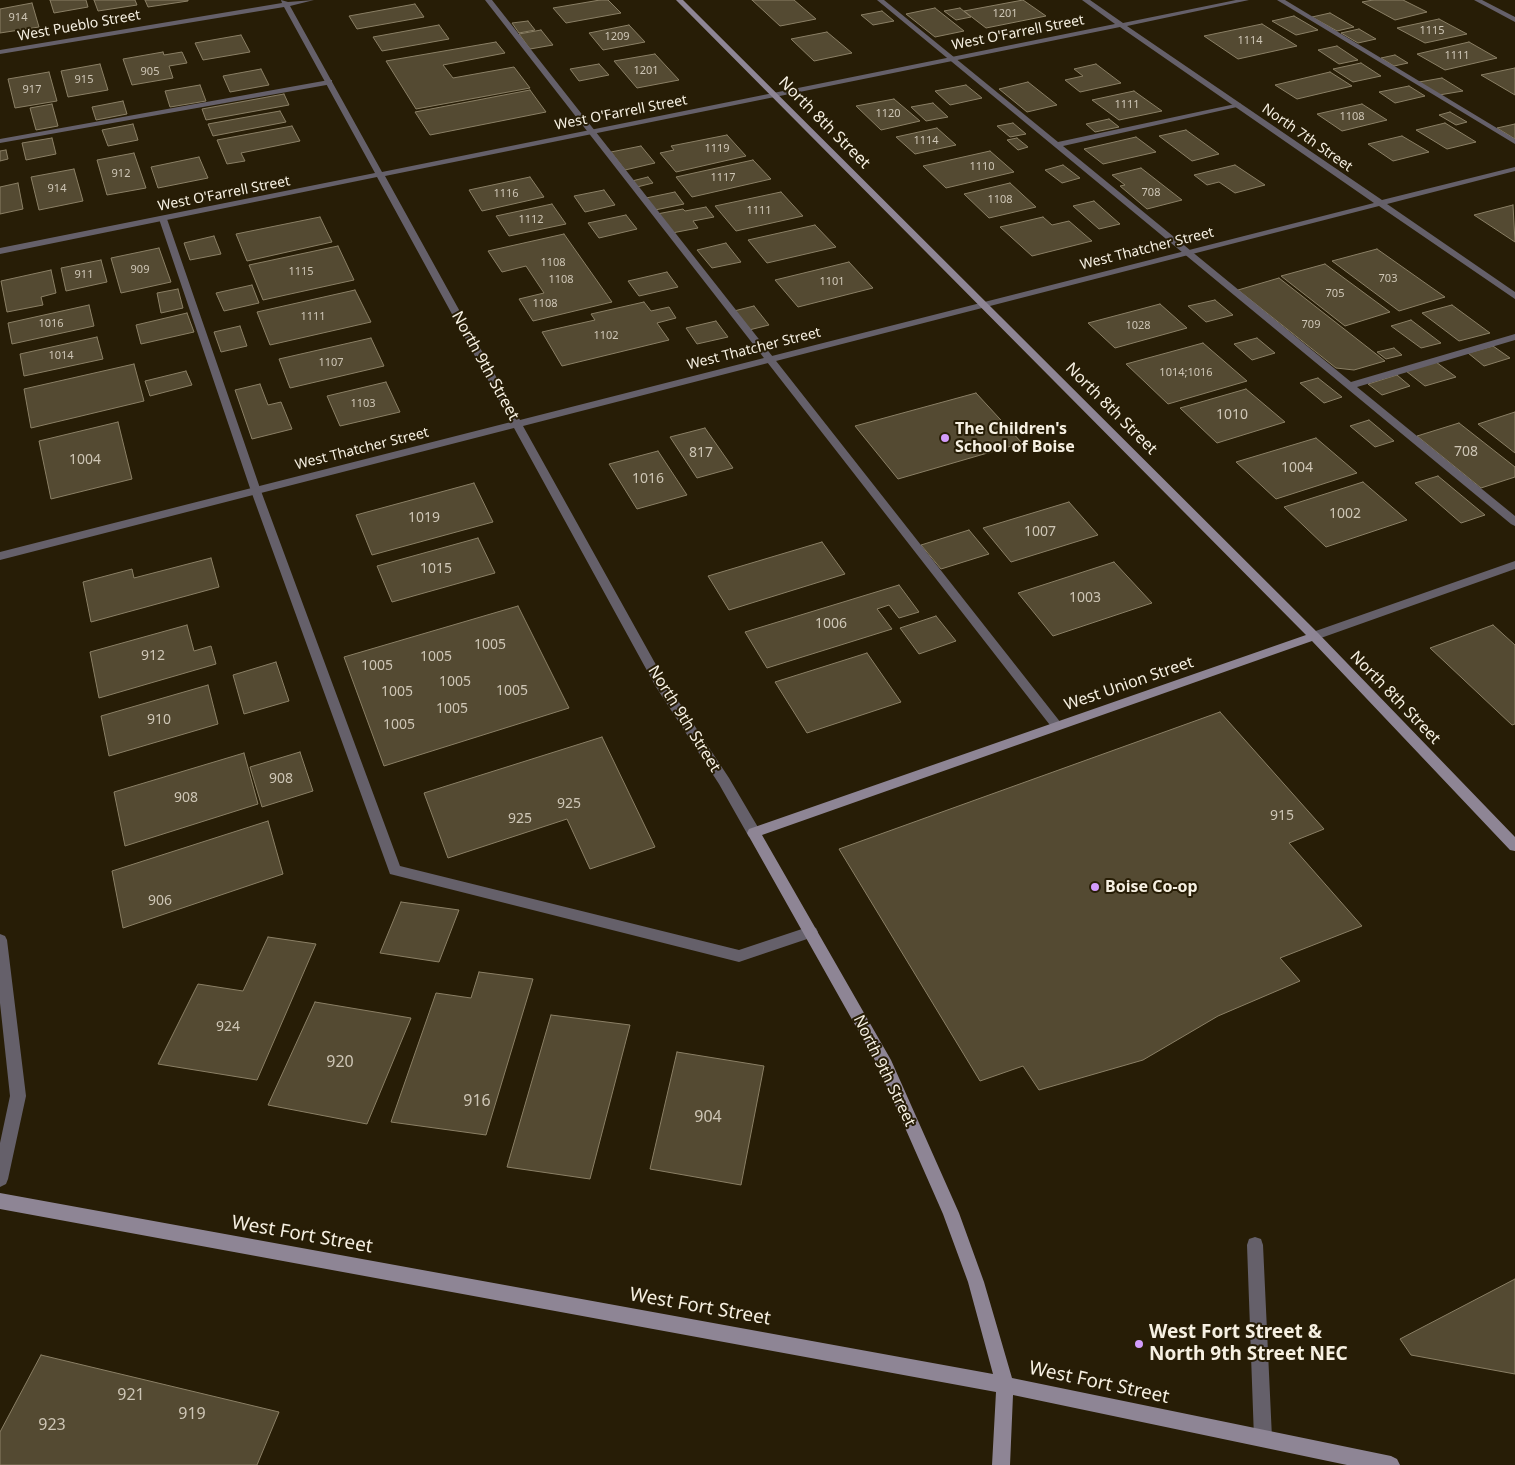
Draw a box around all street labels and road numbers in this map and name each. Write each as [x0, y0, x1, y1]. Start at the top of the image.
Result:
street label: West Pueblo Street [16, 7, 142, 45]
street label: West O'Farrell Street [950, 12, 1086, 54]
street label: North 8th Street [774, 73, 874, 173]
street label: West O'Farrell Street [553, 92, 689, 134]
street label: North 7th Street [1258, 101, 1356, 175]
street label: West O'Farrell Street [156, 173, 292, 215]
street label: West Thatcher Street [1078, 224, 1216, 274]
street label: North 9th Street [447, 308, 523, 424]
street label: West Thatcher Street [685, 324, 823, 374]
street label: North 8th Street [1061, 359, 1161, 459]
street label: West Thatcher Street [293, 424, 431, 474]
street label: North 8th Street [1346, 647, 1444, 749]
street label: West Union Street [1062, 653, 1196, 715]
street label: North 9th Street [644, 662, 724, 776]
street label: North 9th Street [849, 1012, 919, 1130]
street label: West Fort Street [230, 1211, 374, 1259]
street label: West Fort Street [628, 1283, 772, 1331]
street label: West Fort Street [1027, 1357, 1171, 1409]

